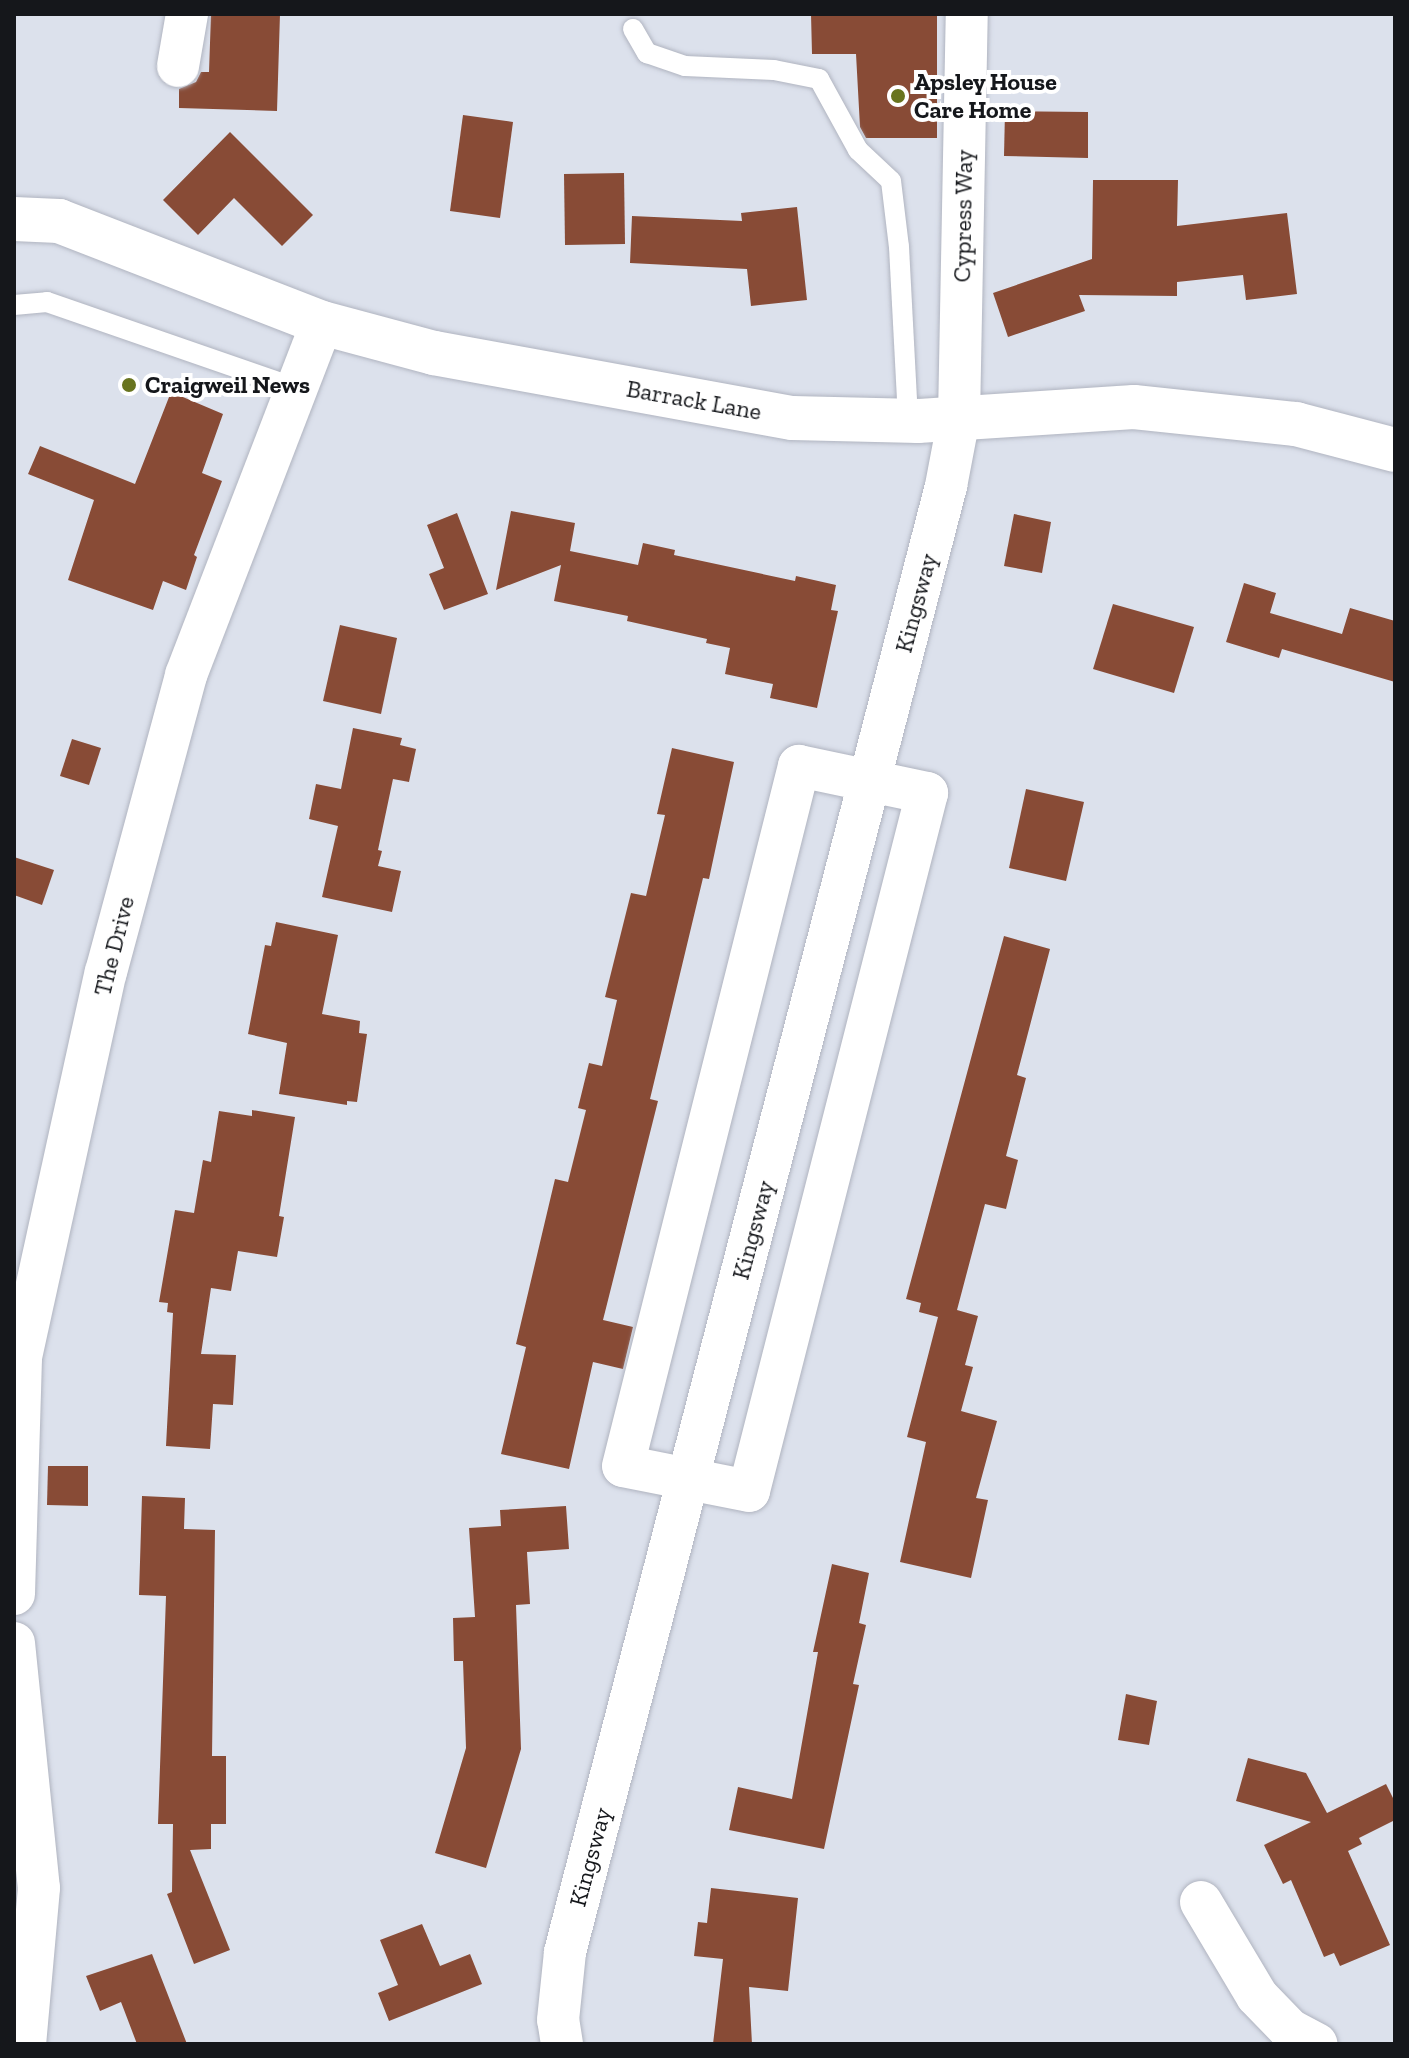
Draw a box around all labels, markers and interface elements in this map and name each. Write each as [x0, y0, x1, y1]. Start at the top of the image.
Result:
place label: Apsley House Care Home [914, 68, 1057, 124]
marker: Apsley House Care Home [889, 87, 907, 105]
street label: Cypress Way [947, 149, 979, 283]
place label: Craigweil News [145, 371, 310, 399]
street label: Barrack Lane [624, 374, 764, 426]
marker: Craigweil News [120, 376, 138, 394]
street label: Kingsway [889, 550, 943, 656]
street label: The Drive [88, 893, 140, 999]
street label: Kingsway [726, 1177, 780, 1283]
street label: Kingsway [563, 1804, 617, 1910]

